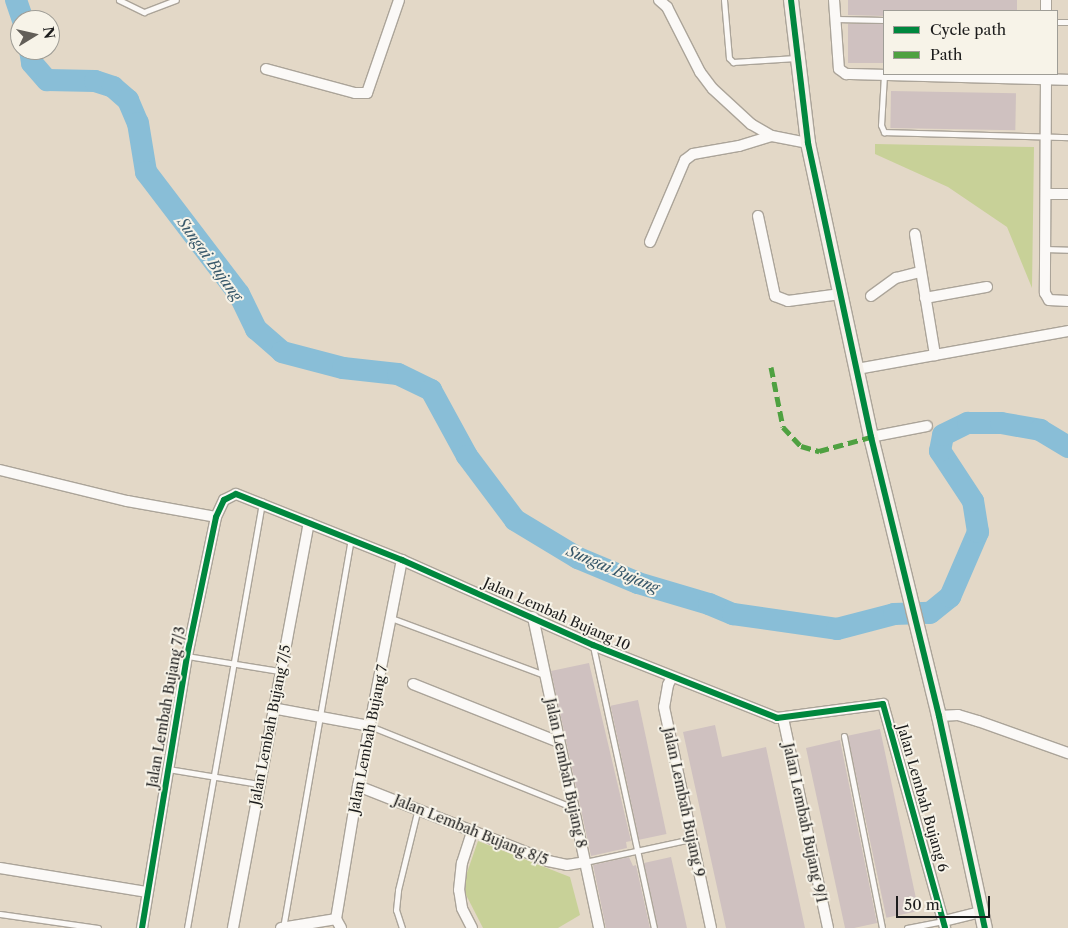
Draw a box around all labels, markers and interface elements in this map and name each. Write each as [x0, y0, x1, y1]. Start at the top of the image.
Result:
north arrow [10, 10, 60, 60]
legend [883, 10, 1058, 75]
text: Cycle path [930, 20, 1006, 39]
text: N [39, 25, 59, 40]
text: Path [930, 45, 962, 64]
water label: Sungai Bujang [174, 214, 246, 304]
water label: Sungai Bujang [564, 541, 662, 597]
street label: Jalan Lembah Bujang 10 [481, 574, 633, 654]
street label: Jalan Lembah Bujang 7/3 [144, 625, 188, 789]
street label: Jalan Lembah Bujang 7/5 [246, 643, 294, 807]
street label: Jalan Lembah Bujang 7 [345, 663, 391, 815]
street label: Jalan Lembah Bujang 8 [542, 697, 590, 849]
street label: Jalan Lembah Bujang 6 [894, 722, 952, 874]
street label: Jalan Lembah Bujang 9 [660, 726, 708, 878]
street label: Jalan Lembah Bujang 9/1 [780, 742, 830, 904]
street label: Jalan Lembah Bujang 8/5 [391, 791, 551, 869]
scale bar [898, 886, 992, 918]
text: 50 m [904, 895, 940, 914]

